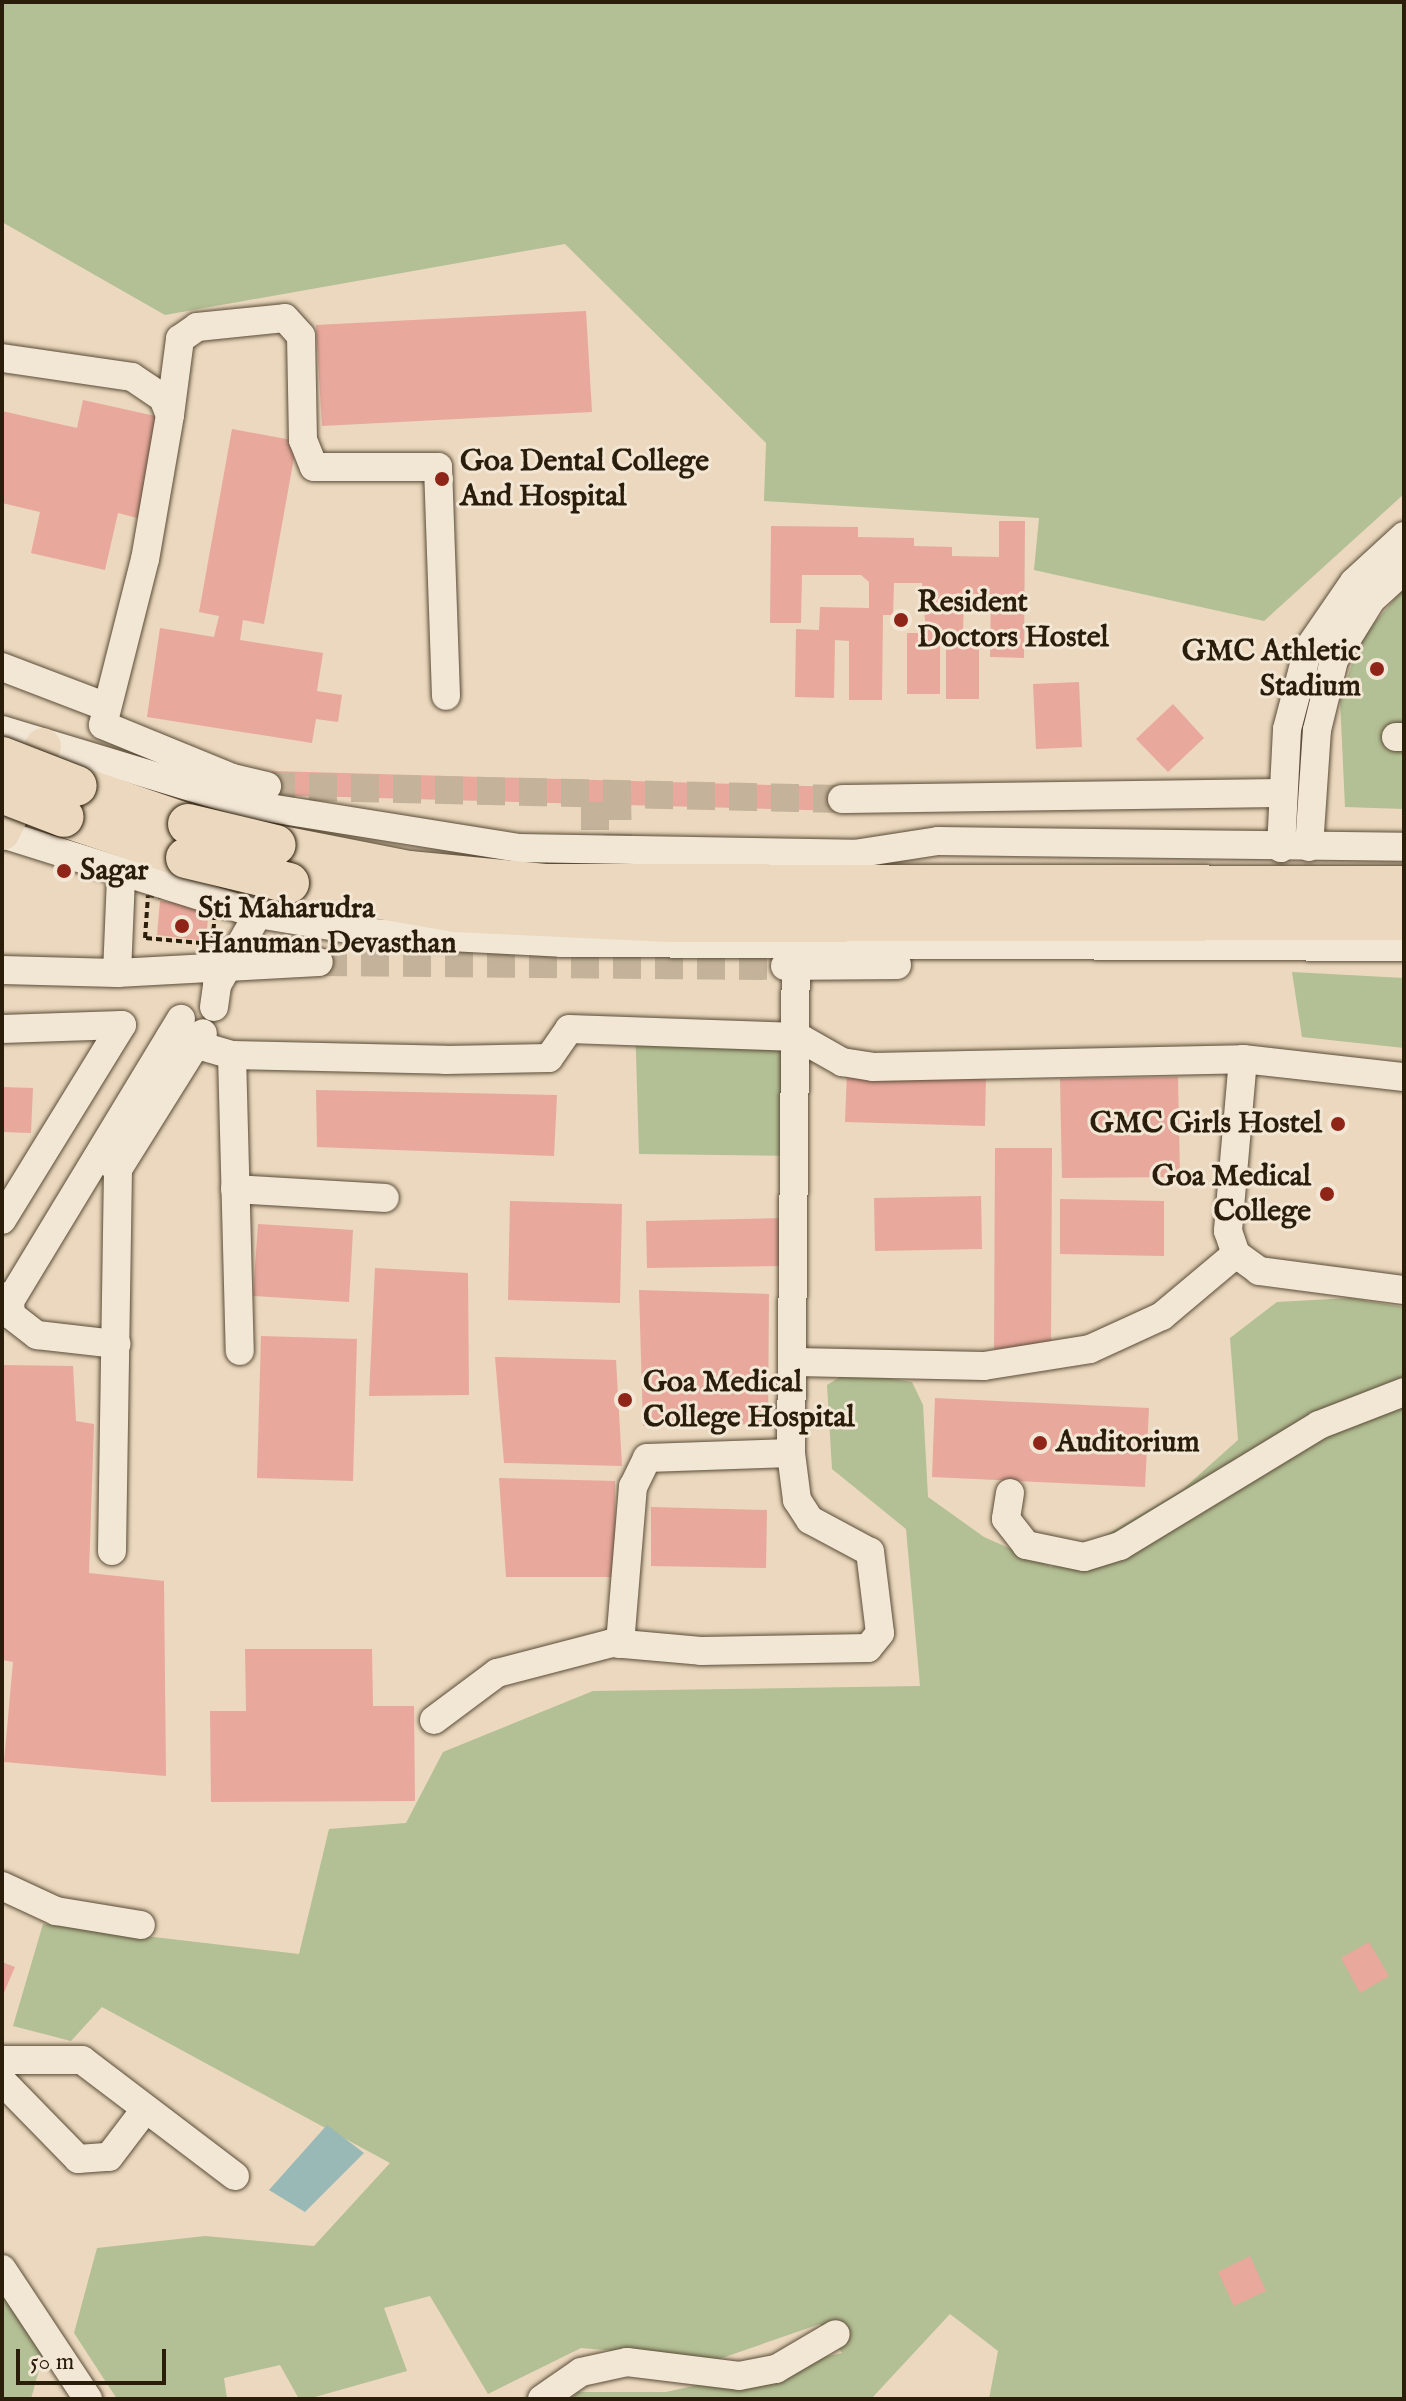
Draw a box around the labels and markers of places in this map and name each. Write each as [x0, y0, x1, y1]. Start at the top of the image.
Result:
place label: Goa Dental College And Hospital [460, 444, 709, 514]
marker: Goa Dental College And Hospital [431, 468, 453, 490]
place label: Resident Doctors Hostel [917, 585, 1109, 656]
marker: Resident Doctors Hostel [892, 611, 910, 629]
place label: GMC Athletic Stadium [1182, 634, 1361, 704]
marker: GMC Athletic Stadium [1368, 660, 1386, 678]
place label: Sagar [80, 853, 149, 889]
marker: Sagar [55, 862, 73, 880]
place label: Sti Maharudra Hanuman Devasthan [198, 891, 457, 962]
marker: Sti Maharudra Hanuman Devasthan [173, 917, 191, 935]
place label: GMC Girls Hostel [1090, 1106, 1322, 1142]
marker: GMC Girls Hostel [1329, 1115, 1347, 1133]
place label: Goa Medical College [1152, 1159, 1311, 1230]
marker: Goa Medical College [1318, 1185, 1336, 1203]
place label: Goa Medical College Hospital [643, 1365, 855, 1436]
marker: Goa Medical College Hospital [614, 1389, 636, 1411]
place label: Auditorium [1056, 1425, 1200, 1461]
marker: Auditorium [1031, 1434, 1049, 1452]

